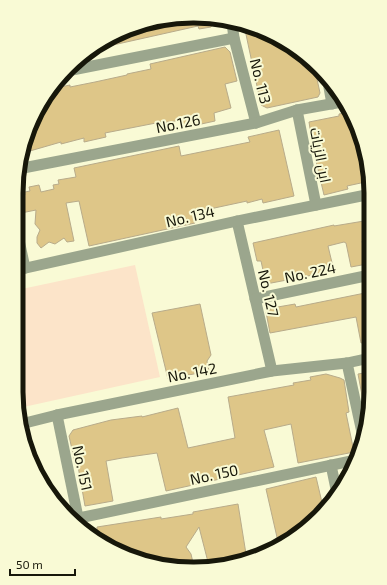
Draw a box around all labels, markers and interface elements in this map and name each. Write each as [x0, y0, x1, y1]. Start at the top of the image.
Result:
street label: No. 113 [247, 56, 275, 106]
street label: No.126 [154, 110, 202, 136]
street label: ابن الزيات [305, 126, 335, 185]
street label: No. 134 [164, 202, 216, 230]
street label: No. 224 [283, 258, 337, 286]
street label: No. 127 [255, 268, 283, 319]
street label: No. 142 [166, 358, 218, 386]
street label: No. 151 [69, 444, 97, 492]
street label: No. 150 [188, 460, 240, 488]
scale bar [10, 551, 75, 577]
text: 50 m [16, 557, 43, 571]

